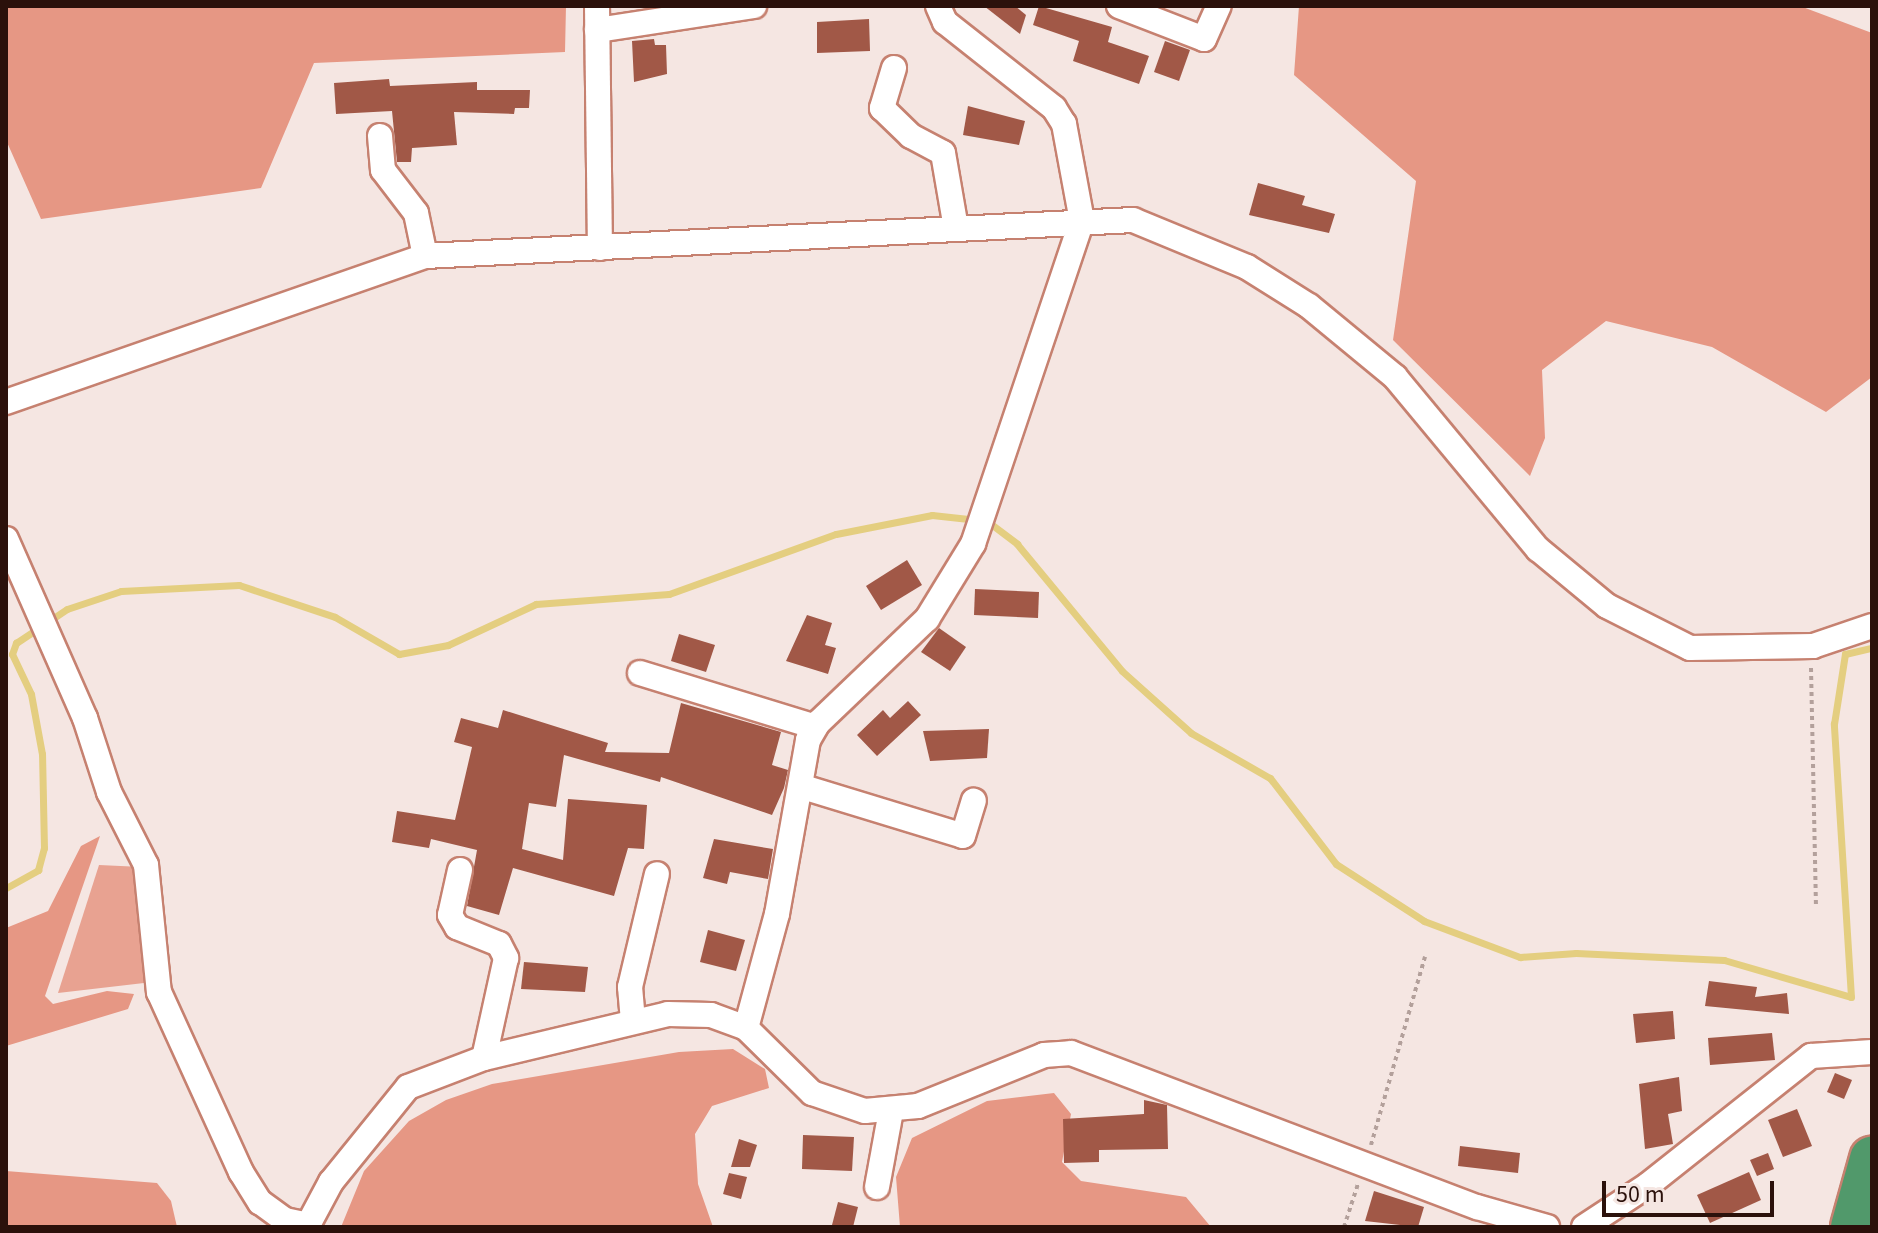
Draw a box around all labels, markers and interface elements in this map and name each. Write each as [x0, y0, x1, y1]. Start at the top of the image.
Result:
scale bar [1606, 1165, 1778, 1215]
text: 50 m [1616, 1177, 1665, 1212]

